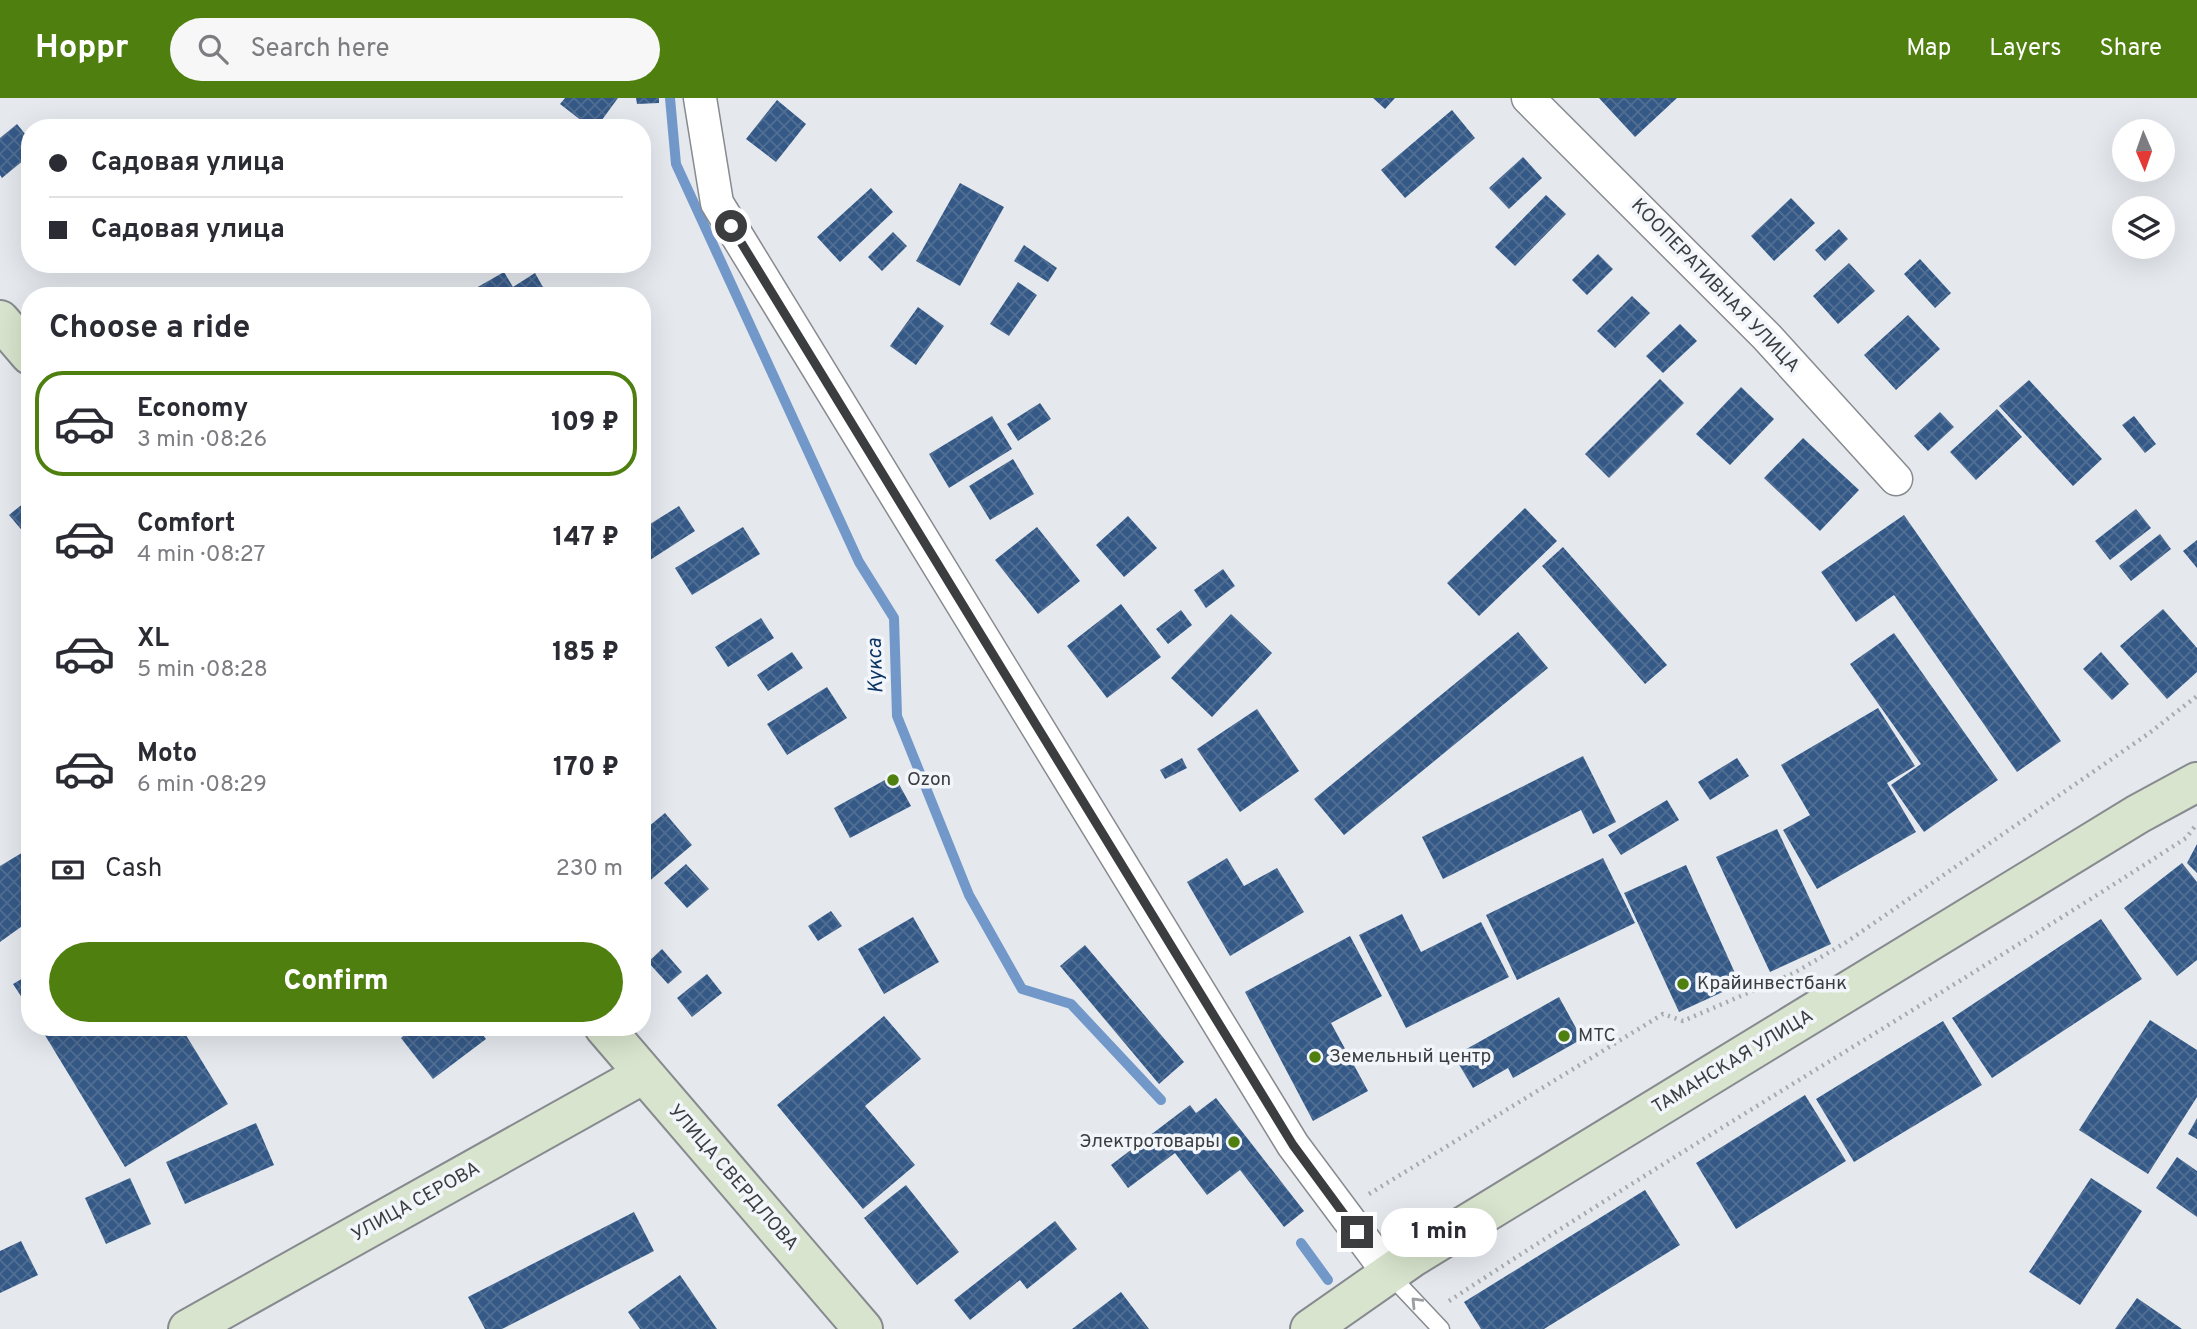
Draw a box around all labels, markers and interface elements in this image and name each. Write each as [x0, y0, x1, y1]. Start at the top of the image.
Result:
search box [170, 18, 660, 81]
text: Hoppr [35, 28, 128, 70]
icon: search [194, 30, 232, 68]
text: Search here [250, 33, 389, 66]
text: Map [1906, 34, 1951, 64]
text: Layers [1989, 34, 2061, 64]
text: Share [2099, 34, 2162, 64]
north arrow [2112, 119, 2175, 182]
map controls [2112, 119, 2175, 259]
text: Садовая улица [91, 147, 285, 180]
street label: КООПЕРАТИВНАЯ УЛИЦА [1625, 194, 1805, 378]
button: layers [2112, 196, 2175, 259]
route start [715, 210, 747, 242]
text: Садовая улица [91, 214, 285, 247]
text: Choose a ride [49, 309, 250, 349]
icon: car [53, 392, 116, 455]
text: Economy [137, 393, 248, 426]
text: 109 ₽ [551, 407, 619, 440]
text: 3 min · 08:26 [137, 426, 267, 455]
icon: car [53, 507, 116, 570]
text: Comfort [137, 508, 235, 541]
text: 147 ₽ [553, 522, 619, 555]
text: 4 min · 08:27 [137, 541, 266, 570]
icon: car [53, 622, 116, 685]
text: XL [137, 623, 169, 656]
text: 185 ₽ [552, 637, 619, 670]
water label: Кукса [862, 638, 890, 694]
text: 5 min · 08:28 [137, 656, 268, 685]
icon: car [53, 737, 116, 800]
text: Moto [137, 738, 197, 771]
text: 170 ₽ [553, 752, 619, 785]
place label: Ozon [907, 768, 951, 792]
text: 6 min · 08:29 [137, 771, 267, 800]
marker: Ozon [885, 772, 901, 788]
icon: cash [49, 851, 87, 889]
text: Cash [105, 853, 162, 886]
text: 230 m [556, 855, 623, 884]
button: Confirm [49, 942, 623, 1022]
place label: Крайинвестбанк [1697, 972, 1847, 996]
marker: Крайинвестбанк [1675, 976, 1691, 992]
street label: ТАМАНСКАЯ УЛИЦА [1648, 1004, 1818, 1120]
place label: МТС [1578, 1024, 1616, 1048]
marker: МТС [1556, 1028, 1572, 1044]
place label: Земельный центр [1329, 1045, 1491, 1069]
marker: Земельный центр [1307, 1049, 1323, 1065]
street label: УЛИЦА СВЕРДЛОВА [663, 1100, 803, 1256]
place label: Электротовары [1080, 1130, 1220, 1154]
marker: Электротовары [1226, 1134, 1242, 1150]
street label: УЛИЦА СЕРОВА [347, 1157, 485, 1247]
callout: 1 min [1382, 1208, 1497, 1256]
route end [1341, 1216, 1373, 1248]
text: 1 min [1411, 1218, 1467, 1247]
one-way arrow [1411, 1297, 1424, 1310]

